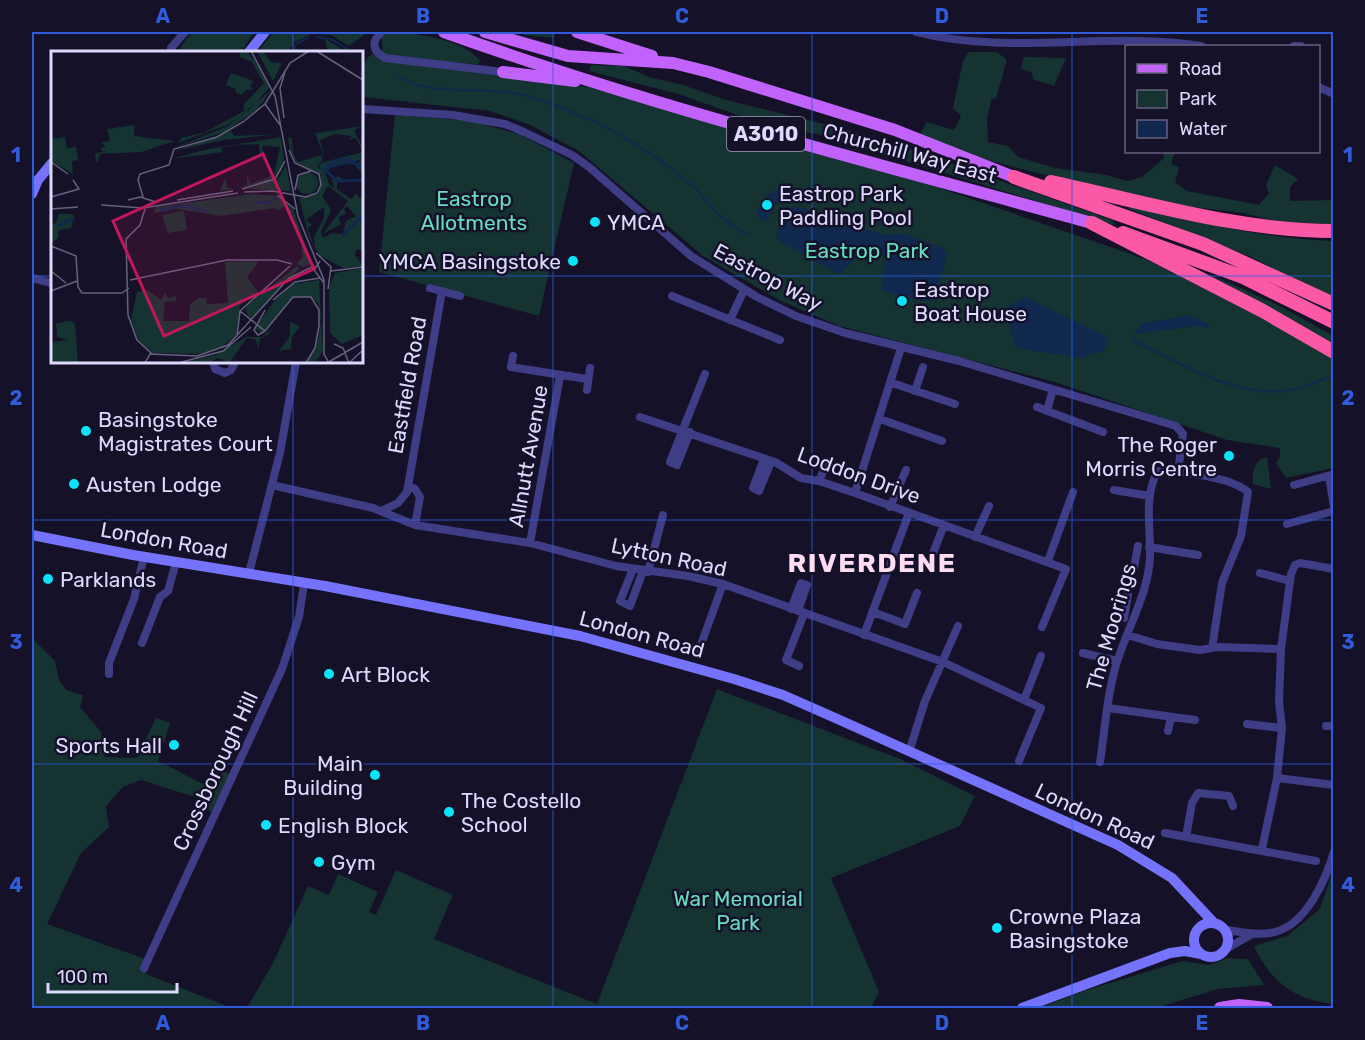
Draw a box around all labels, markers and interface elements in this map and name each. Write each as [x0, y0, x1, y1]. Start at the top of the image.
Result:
text: A [156, 4, 171, 28]
text: B [416, 4, 430, 28]
text: C [675, 4, 689, 28]
text: D [935, 4, 949, 28]
text: E [1196, 4, 1208, 28]
legend [1125, 45, 1320, 153]
inset map [51, 51, 363, 363]
text: Road [1179, 58, 1222, 80]
text: Park [1179, 88, 1217, 110]
road number: A3010 [727, 117, 805, 151]
street label: Churchill Way East [820, 118, 1000, 188]
text: Water [1179, 118, 1227, 140]
text: 1 [11, 143, 21, 167]
text: 1 [1343, 143, 1353, 167]
place label: Eastrop Park Paddling Pool [779, 181, 912, 230]
park label: Eastrop Allotments [421, 186, 527, 235]
marker: Eastrop Park Paddling Pool [760, 198, 774, 212]
place label: YMCA [607, 210, 665, 235]
marker: YMCA [588, 215, 602, 229]
street label: Eastrop Way [709, 238, 827, 316]
park label: Eastrop Park [805, 238, 929, 263]
place label: YMCA Basingstoke [379, 249, 561, 274]
marker: YMCA Basingstoke [566, 254, 580, 268]
place label: Eastrop Boat House [914, 277, 1027, 326]
marker: Eastrop Boat House [895, 294, 909, 308]
street label: Eastfield Road [383, 314, 431, 456]
street label: Allnutt Avenue [503, 383, 553, 529]
text: 2 [10, 386, 23, 410]
text: 2 [1342, 386, 1355, 410]
place label: Basingstoke Magistrates Court [98, 407, 273, 456]
marker: Basingstoke Magistrates Court [79, 424, 93, 438]
place label: The Roger Morris Centre [1085, 432, 1217, 481]
street label: Loddon Drive [794, 441, 924, 509]
marker: The Roger Morris Centre [1222, 449, 1236, 463]
place label: Austen Lodge [86, 472, 222, 497]
marker: Austen Lodge [67, 477, 81, 491]
street label: London Road [99, 517, 229, 563]
street label: Lytton Road [609, 533, 729, 581]
district label: RIVERDENE [788, 547, 956, 579]
street label: The Moorings [1081, 560, 1141, 694]
place label: Parklands [60, 567, 156, 592]
marker: Parklands [41, 572, 55, 586]
street label: London Road [577, 605, 707, 663]
text: 3 [9, 630, 23, 654]
text: 3 [1341, 630, 1355, 654]
place label: Art Block [341, 662, 430, 687]
marker: Art Block [322, 667, 336, 681]
street label: Crossborough Hill [167, 687, 263, 855]
place label: Sports Hall [56, 733, 162, 758]
marker: Sports Hall [167, 738, 181, 752]
place label: Main Building [283, 751, 363, 800]
marker: Main Building [368, 768, 382, 782]
street label: London Road [1031, 778, 1159, 854]
place label: The Costello School [461, 788, 581, 837]
marker: The Costello School [442, 805, 456, 819]
place label: English Block [278, 813, 409, 838]
marker: English Block [259, 818, 273, 832]
place label: Gym [331, 850, 376, 875]
marker: Gym [312, 855, 326, 869]
text: 4 [9, 873, 23, 897]
text: 4 [1341, 873, 1355, 897]
park label: War Memorial Park [673, 886, 803, 935]
place label: Crowne Plaza Basingstoke [1009, 904, 1141, 953]
marker: Crowne Plaza Basingstoke [990, 921, 1004, 935]
scale bar [48, 956, 177, 994]
text: 100 m [57, 966, 108, 988]
text: A [156, 1011, 171, 1035]
text: B [416, 1011, 430, 1035]
text: C [675, 1011, 689, 1035]
text: D [935, 1011, 949, 1035]
text: E [1196, 1011, 1208, 1035]

